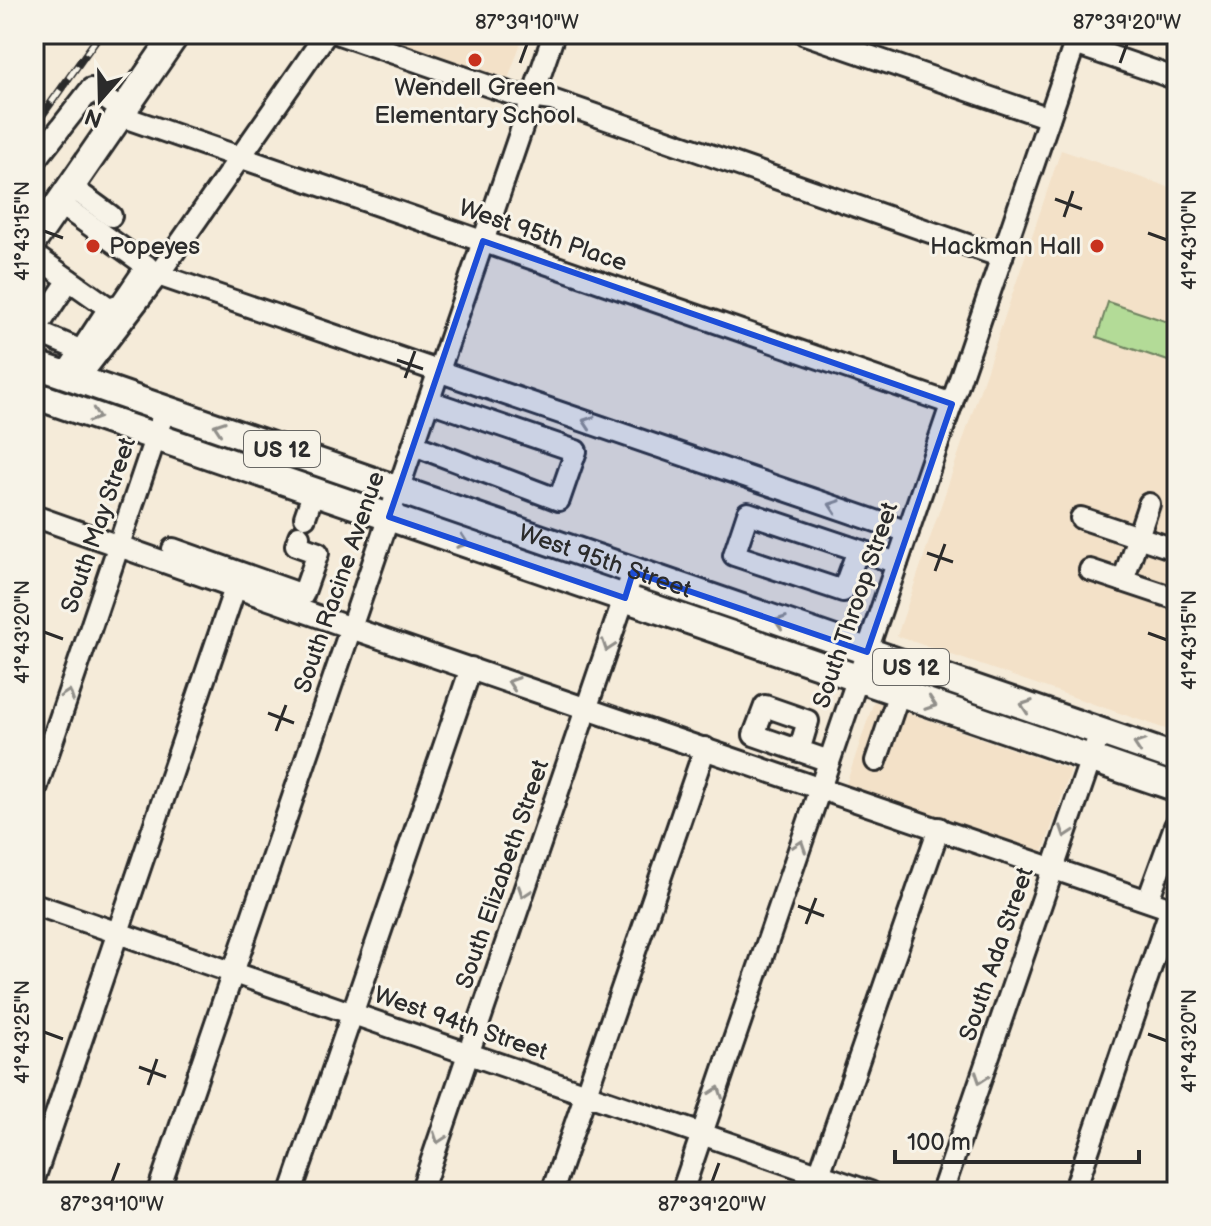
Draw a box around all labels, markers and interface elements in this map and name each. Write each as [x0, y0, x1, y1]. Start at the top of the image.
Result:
text: 87°39'10"W [475, 11, 579, 35]
text: 87°39'20"W [1073, 11, 1181, 35]
marker: Wendell Green Elementary School [466, 51, 484, 69]
north arrow [60, 60, 140, 140]
place label: Wendell Green Elementary School [374, 73, 576, 130]
text: N [81, 102, 106, 133]
text: 41°43'15"N [11, 181, 35, 281]
text: 41°43'10"N [1178, 190, 1202, 290]
street label: West 95th Place [455, 193, 631, 278]
place label: Popeyes [109, 232, 200, 261]
place label: Hackman Hall [930, 232, 1081, 261]
marker: Popeyes [84, 237, 102, 255]
marker: Hackman Hall [1088, 237, 1106, 255]
one-way arrow [87, 406, 101, 422]
one-way arrow [582, 415, 596, 431]
one-way arrow [213, 421, 227, 437]
road number: US 12 [244, 431, 320, 467]
street label: South May Street [55, 433, 142, 617]
street label: South Racine Avenue [288, 468, 391, 697]
street label: South Throop Street [807, 498, 905, 712]
one-way arrow [828, 500, 842, 516]
street label: West 95th Street [515, 518, 696, 605]
one-way arrow [455, 533, 469, 549]
text: 41°43'20"N [11, 580, 35, 684]
text: 41°43'15"N [1178, 590, 1202, 690]
one-way arrow [774, 616, 788, 632]
one-way arrow [601, 638, 618, 652]
road number: US 12 [873, 649, 949, 685]
one-way arrow [507, 676, 521, 692]
one-way arrow [59, 688, 75, 702]
one-way arrow [924, 694, 938, 710]
one-way arrow [1020, 700, 1034, 716]
one-way arrow [1132, 738, 1146, 754]
street label: South Elizabeth Street [450, 755, 555, 992]
one-way arrow [1059, 824, 1075, 838]
one-way arrow [791, 839, 807, 853]
street label: South Ada Street [953, 863, 1040, 1045]
one-way arrow [517, 884, 533, 898]
text: 41°43'25"N [11, 980, 35, 1084]
street label: West 94th Street [370, 980, 552, 1067]
text: 41°43'20"N [1178, 989, 1202, 1093]
one-way arrow [974, 1070, 990, 1084]
one-way arrow [707, 1085, 723, 1099]
scale bar [895, 1114, 1139, 1164]
text: 100 m [907, 1128, 971, 1157]
one-way arrow [433, 1130, 449, 1144]
text: 87°39'10"W [60, 1193, 164, 1217]
text: 87°39'20"W [658, 1193, 766, 1217]

